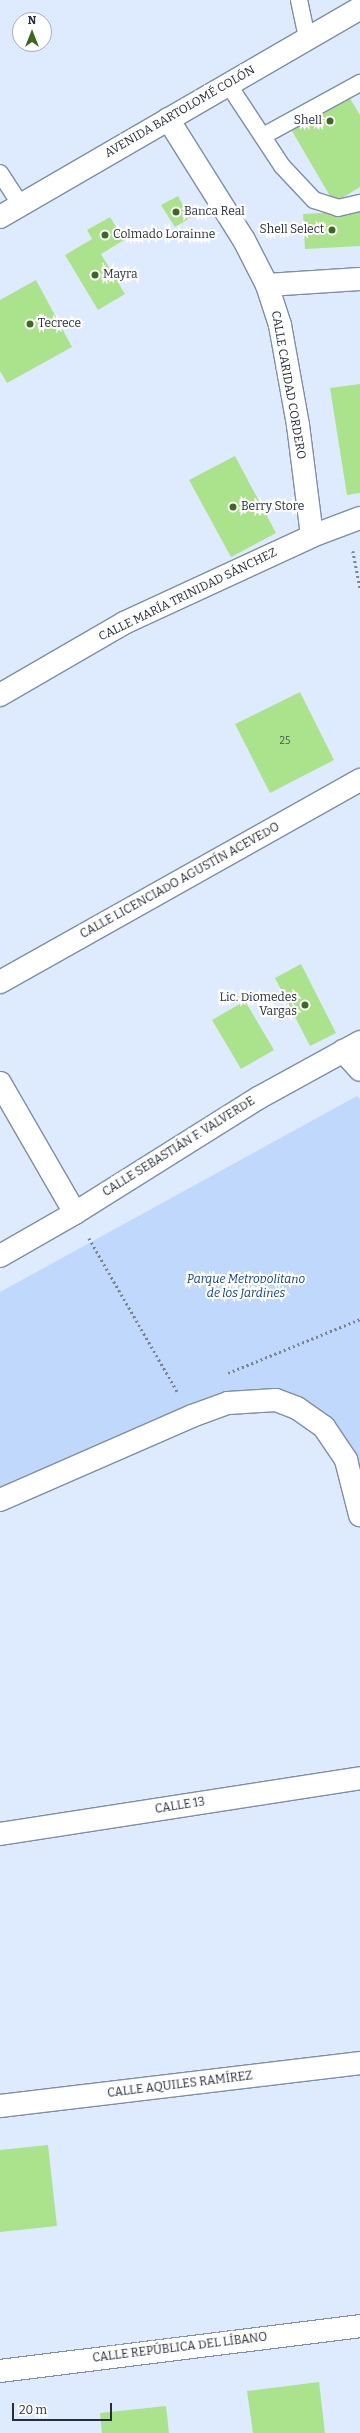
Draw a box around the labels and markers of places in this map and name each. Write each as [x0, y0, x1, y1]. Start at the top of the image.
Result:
place label: Shell [294, 114, 322, 128]
marker: Shell [325, 116, 335, 126]
place label: Banca Real [184, 205, 245, 219]
marker: Banca Real [171, 207, 181, 217]
place label: Shell Select [259, 223, 324, 237]
marker: Shell Select [327, 225, 337, 235]
place label: Colmado Lorainne [113, 228, 215, 242]
marker: Colmado Lorainne [100, 230, 110, 240]
place label: Mayra [103, 268, 137, 282]
marker: Mayra [90, 270, 100, 280]
place label: Tecrece [38, 317, 81, 331]
marker: Tecrece [25, 319, 35, 329]
place label: Berry Store [241, 500, 304, 514]
marker: Berry Store [228, 502, 238, 512]
place label: Lic. Diomedes Vargas [220, 991, 297, 1019]
marker: Lic. Diomedes Vargas [300, 1000, 310, 1010]

